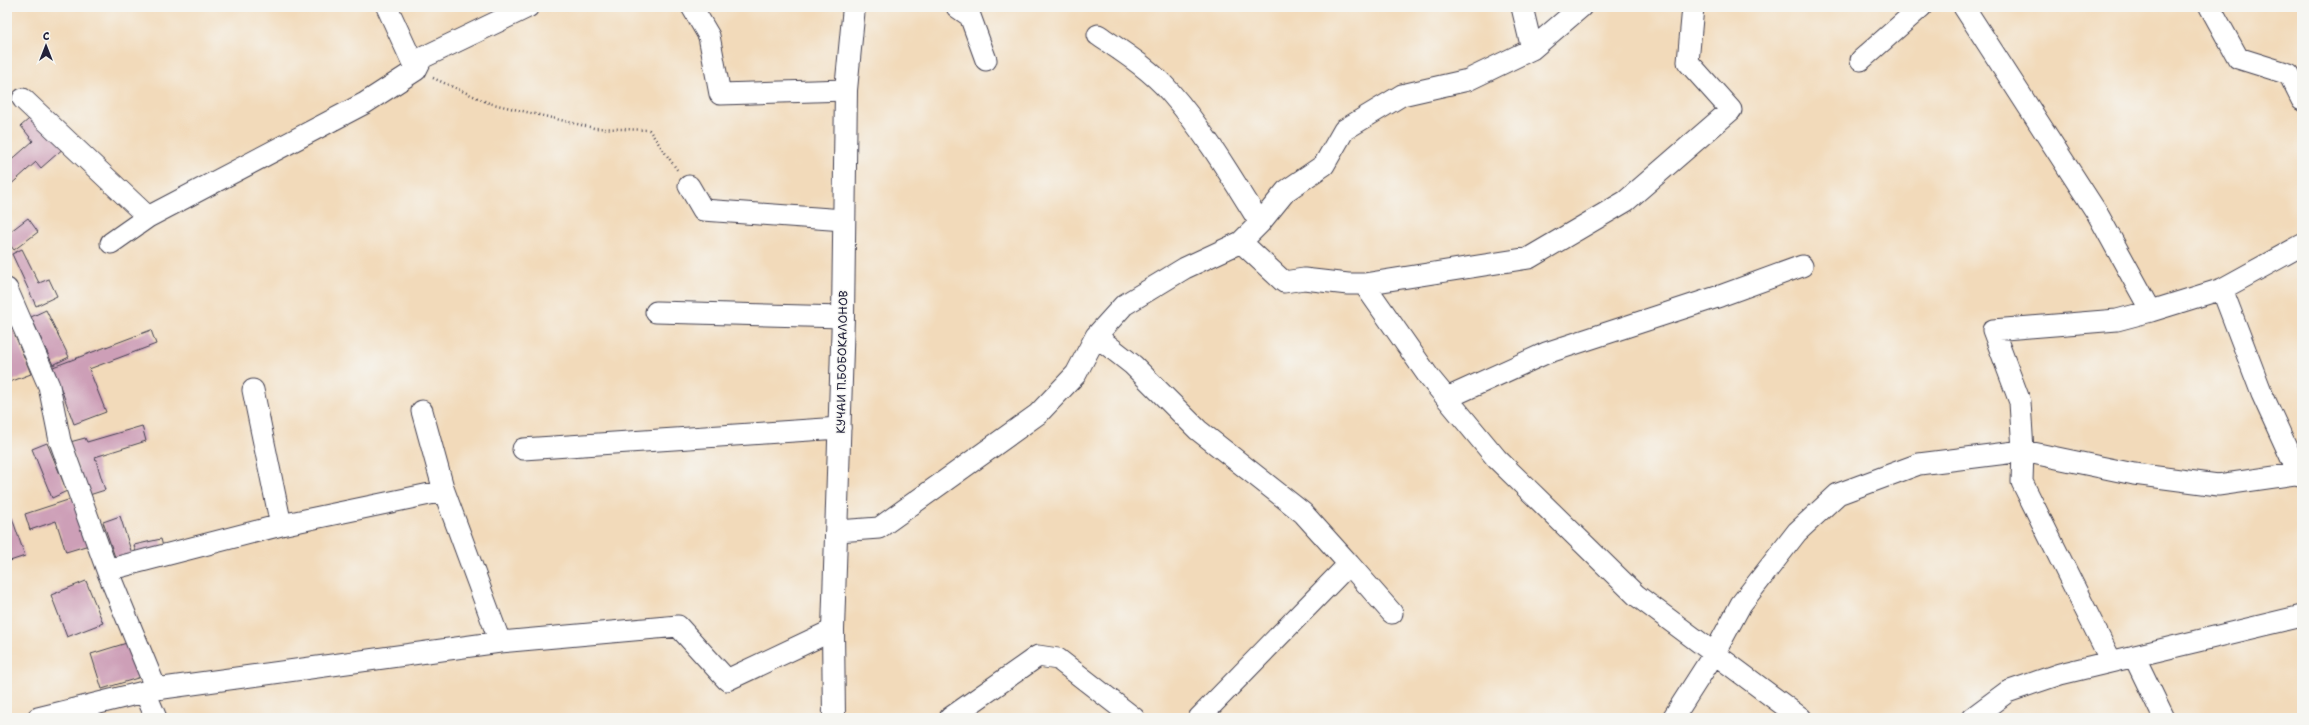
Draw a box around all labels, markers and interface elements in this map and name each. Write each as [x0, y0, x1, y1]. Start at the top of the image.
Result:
north arrow [26, 26, 66, 66]
text: С [43, 29, 50, 44]
street label: КУЧАИ П.БОБОКАЛОНОВ [833, 290, 851, 434]

